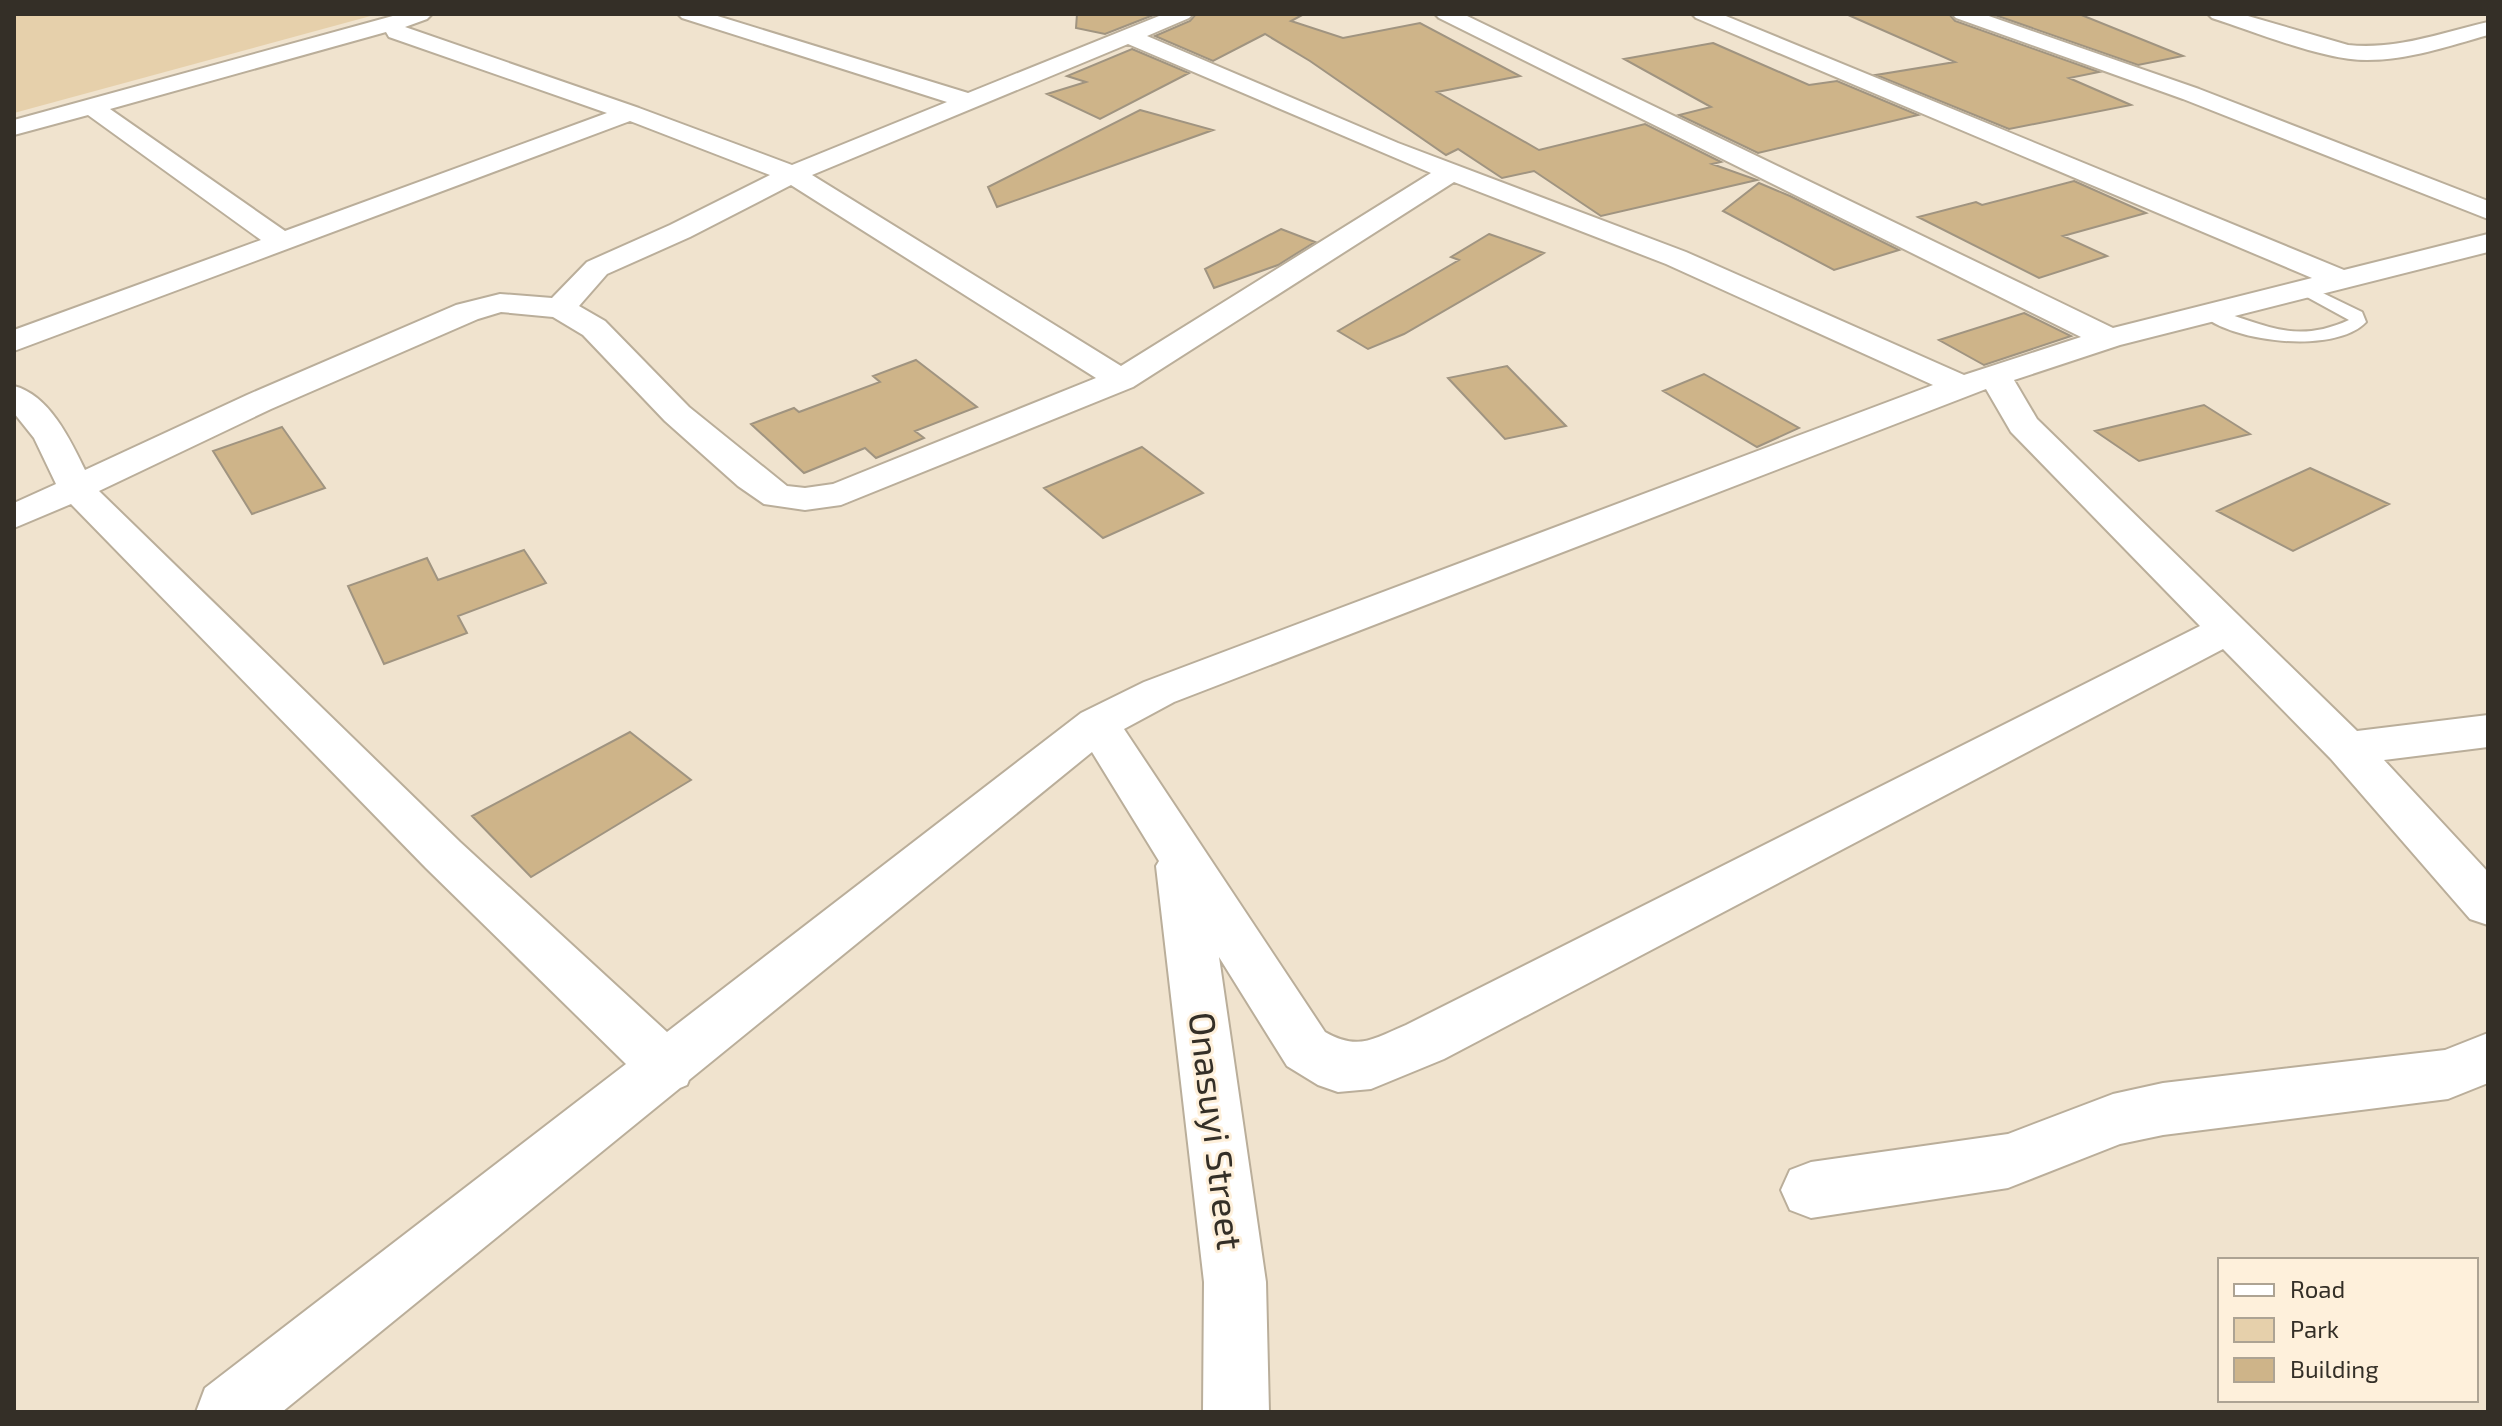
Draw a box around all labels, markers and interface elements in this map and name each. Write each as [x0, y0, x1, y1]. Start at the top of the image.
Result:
street label: Onasuyi Street [1182, 1009, 1253, 1252]
legend [2218, 1258, 2478, 1402]
text: Road [2290, 1274, 2345, 1303]
text: Park [2290, 1314, 2339, 1343]
text: Building [2290, 1354, 2379, 1383]

